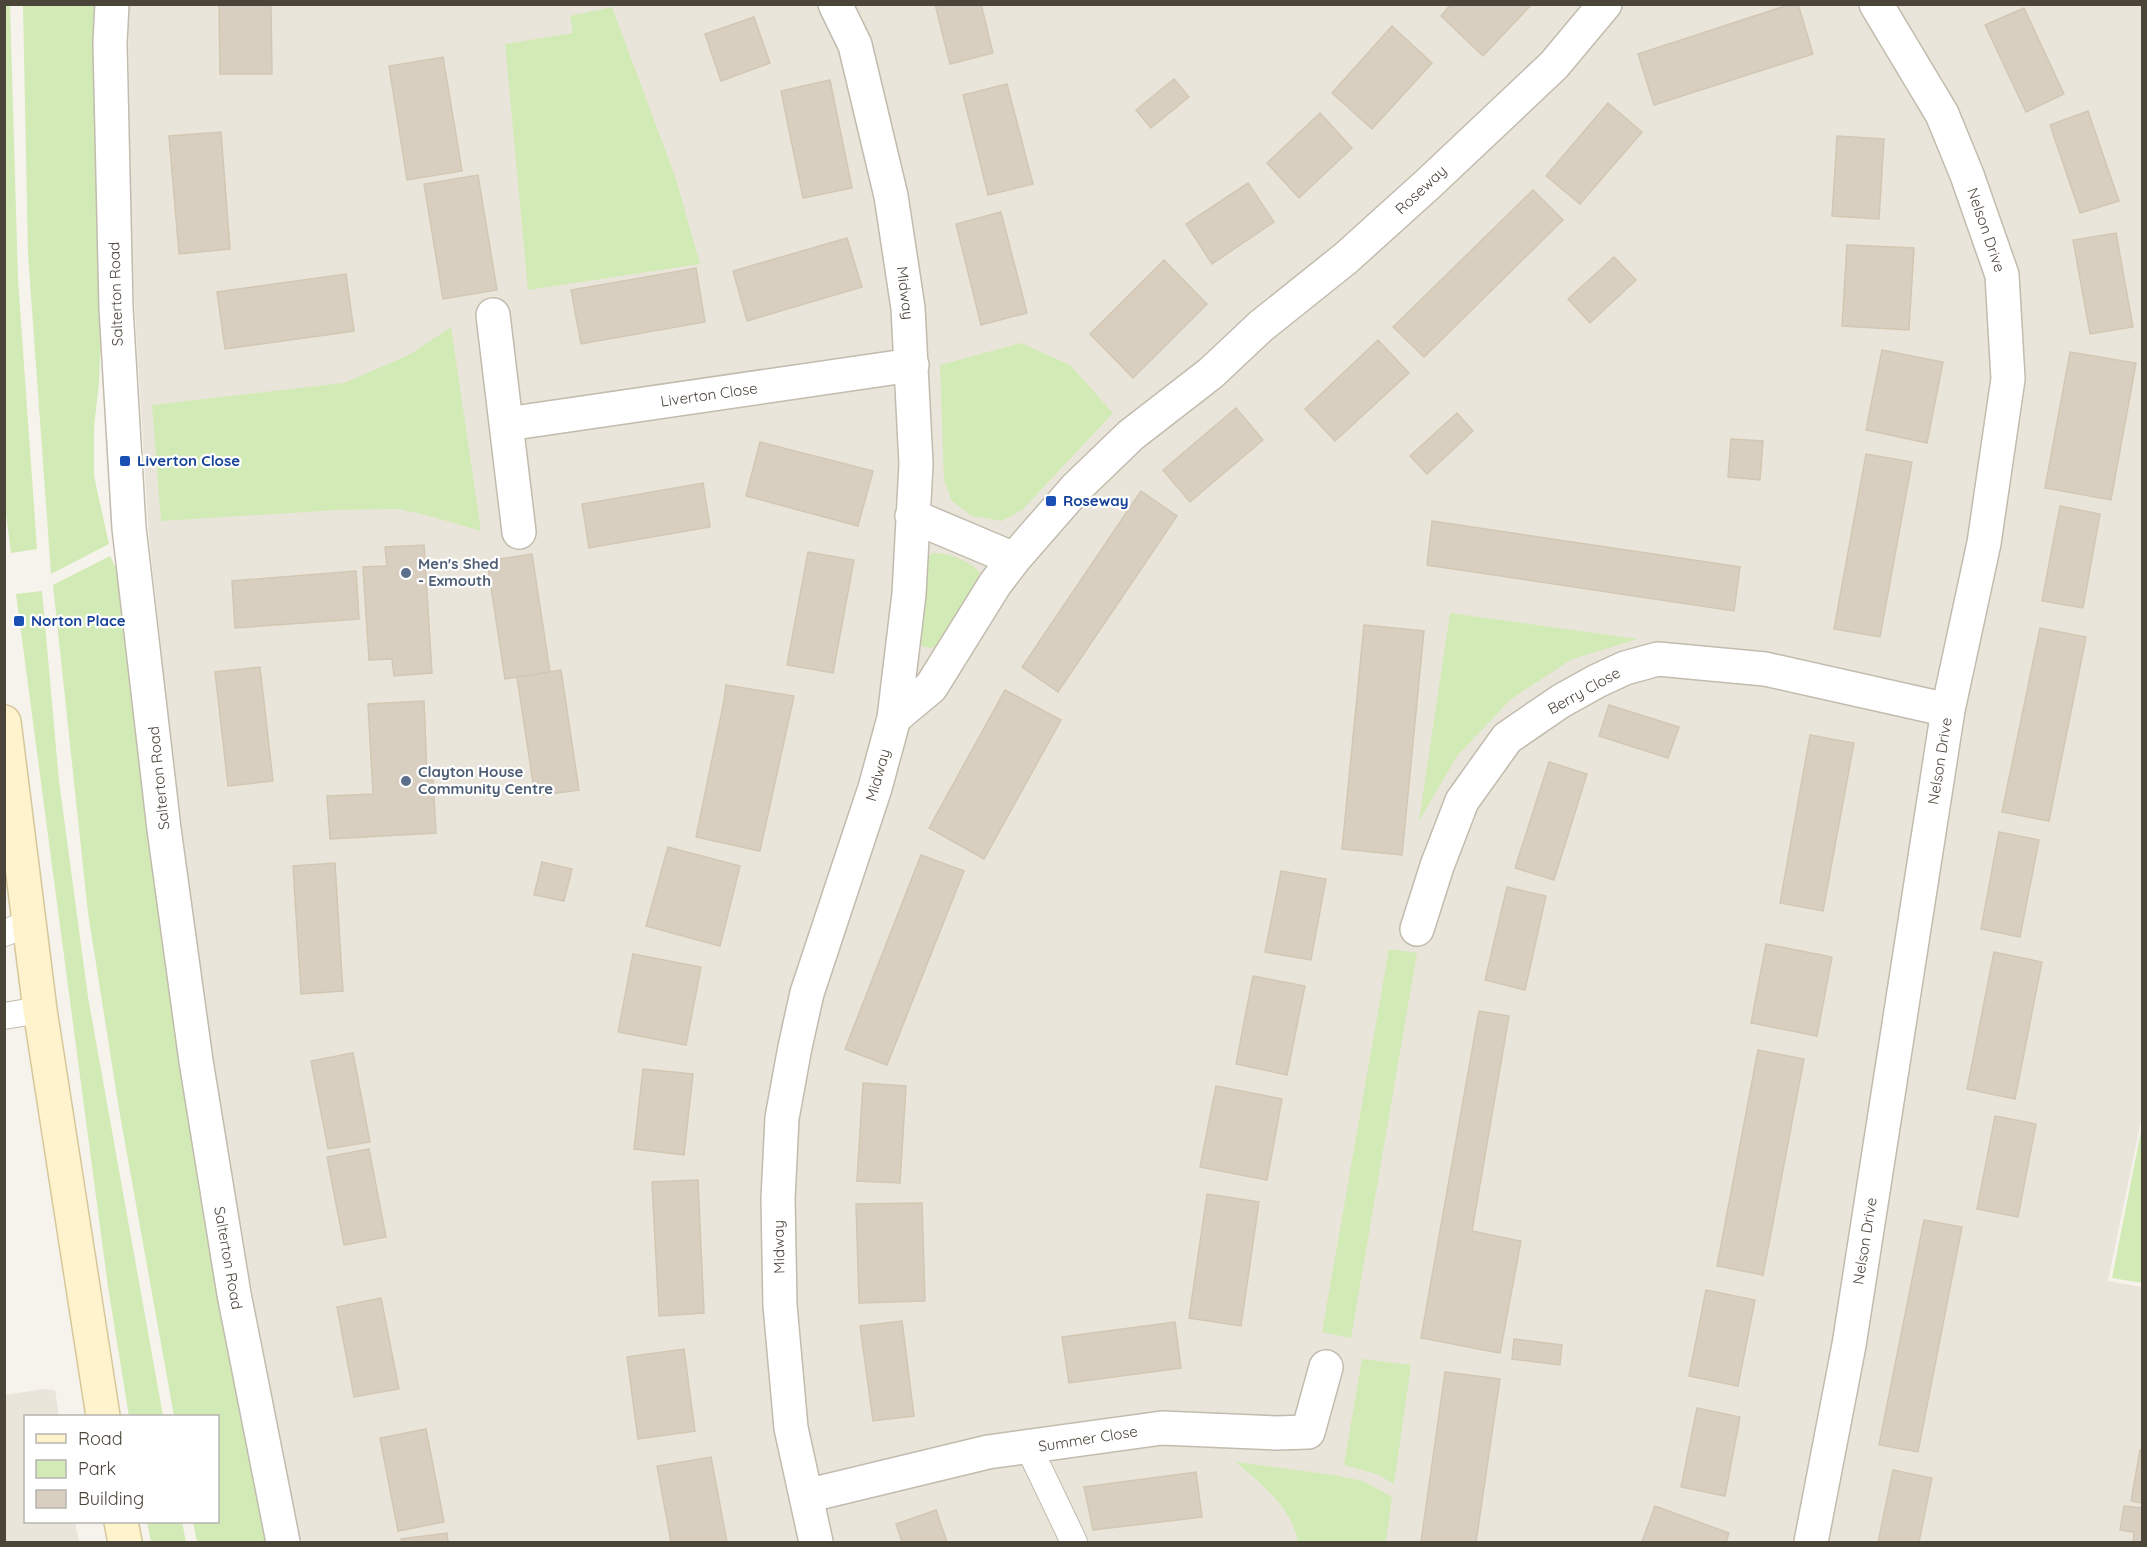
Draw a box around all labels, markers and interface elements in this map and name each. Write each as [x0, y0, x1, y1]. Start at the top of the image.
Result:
street label: Roseway [1391, 161, 1450, 218]
street label: Nelson Drive [1963, 185, 2010, 274]
street label: Salterton Road [104, 242, 127, 346]
street label: Midway [893, 265, 918, 321]
street label: Liverton Close [659, 378, 759, 411]
place label: Liverton Close [137, 451, 240, 470]
marker: Liverton Close [118, 454, 132, 468]
place label: Roseway [1063, 491, 1128, 510]
marker: Roseway [1044, 494, 1058, 508]
place label: Men's Shed - Exmouth [418, 554, 499, 590]
marker: Men's Shed - Exmouth [399, 566, 413, 580]
place label: Norton Place [31, 611, 126, 630]
marker: Norton Place [12, 614, 26, 628]
street label: Berry Close [1544, 663, 1623, 718]
street label: Nelson Drive [1923, 716, 1956, 806]
street label: Salterton Road [144, 725, 173, 831]
street label: Midway [861, 746, 894, 803]
place label: Clayton House Community Centre [418, 762, 553, 798]
marker: Clayton House Community Centre [399, 774, 413, 788]
street label: Nelson Drive [1848, 1196, 1881, 1286]
street label: Salterton Road [210, 1205, 247, 1311]
street label: Midway [769, 1220, 788, 1274]
legend [24, 1415, 219, 1523]
street label: Summer Close [1037, 1421, 1139, 1456]
text: Road [78, 1427, 123, 1450]
text: Park [78, 1457, 116, 1480]
text: Building [78, 1487, 144, 1510]

